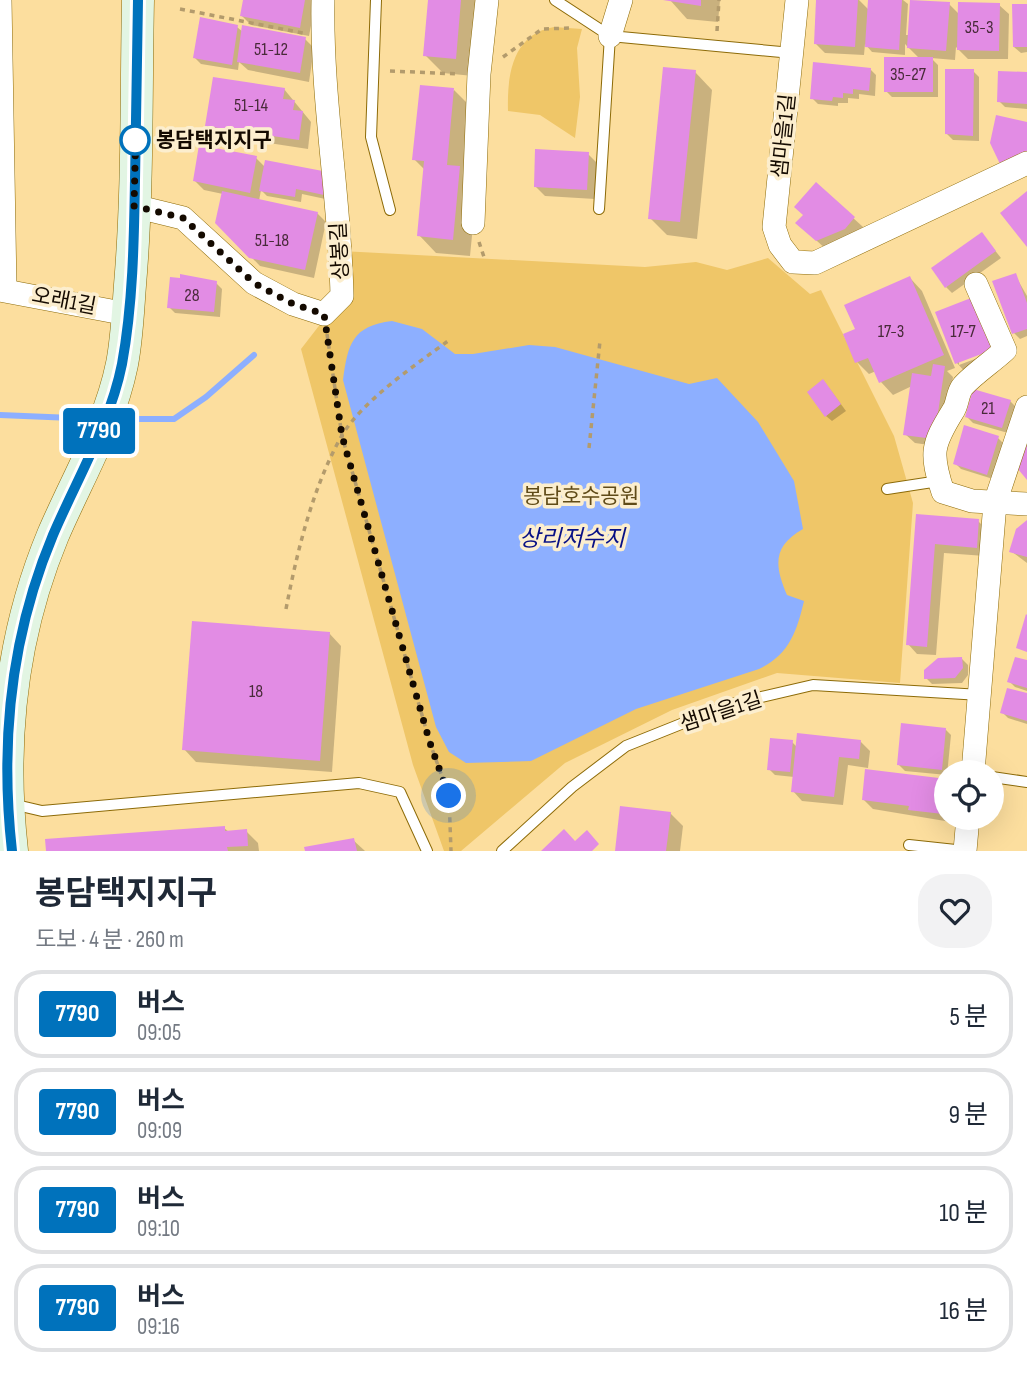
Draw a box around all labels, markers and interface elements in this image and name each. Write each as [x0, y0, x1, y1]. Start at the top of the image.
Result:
house number: 35-3 [965, 17, 993, 38]
house number: 51-12 [254, 39, 288, 60]
house number: 35-27 [890, 64, 927, 85]
street label: 샘마을1길 [767, 93, 801, 179]
house number: 51-14 [234, 95, 268, 116]
marker: 봉담택지지구 [120, 125, 150, 155]
place label: 봉담택지지구 [156, 128, 272, 153]
street label: 상봉길 [326, 221, 354, 281]
house number: 51-18 [255, 230, 289, 251]
street label: 오래1길 [30, 282, 98, 320]
house number: 28 [184, 285, 200, 306]
house number: 17-3 [878, 321, 904, 342]
house number: 17-7 [950, 321, 977, 342]
house number: 21 [981, 398, 996, 419]
line badge: 7790 [50, 408, 148, 454]
text: 7790 [77, 416, 121, 445]
park label: 봉담호수공원 [523, 484, 639, 509]
water label: 상리저수지 [519, 525, 627, 553]
house number: 18 [249, 681, 263, 702]
street label: 샘마을1길 [677, 687, 765, 737]
map controls [934, 760, 1004, 830]
button: locate [934, 760, 1004, 830]
your location [431, 778, 466, 813]
text: 봉담택지지구 [35, 874, 217, 914]
button: heart [918, 874, 992, 948]
text: 도보 · 4 분 · 260 m [35, 926, 184, 954]
text: 버스 [137, 988, 185, 1019]
text: 7790 [56, 999, 99, 1028]
text: 5 분 [950, 1002, 988, 1033]
text: 09:05 [137, 1019, 181, 1047]
text: 버스 [137, 1086, 185, 1117]
text: 7790 [56, 1097, 99, 1126]
text: 9 분 [948, 1100, 988, 1131]
text: 09:09 [137, 1117, 182, 1145]
text: 버스 [137, 1184, 185, 1215]
text: 7790 [56, 1195, 99, 1224]
text: 10 분 [939, 1198, 988, 1229]
text: 09:10 [137, 1215, 180, 1243]
text: 버스 [137, 1282, 185, 1313]
text: 7790 [56, 1293, 99, 1322]
text: 16 분 [939, 1296, 988, 1327]
text: 09:16 [137, 1313, 180, 1341]

